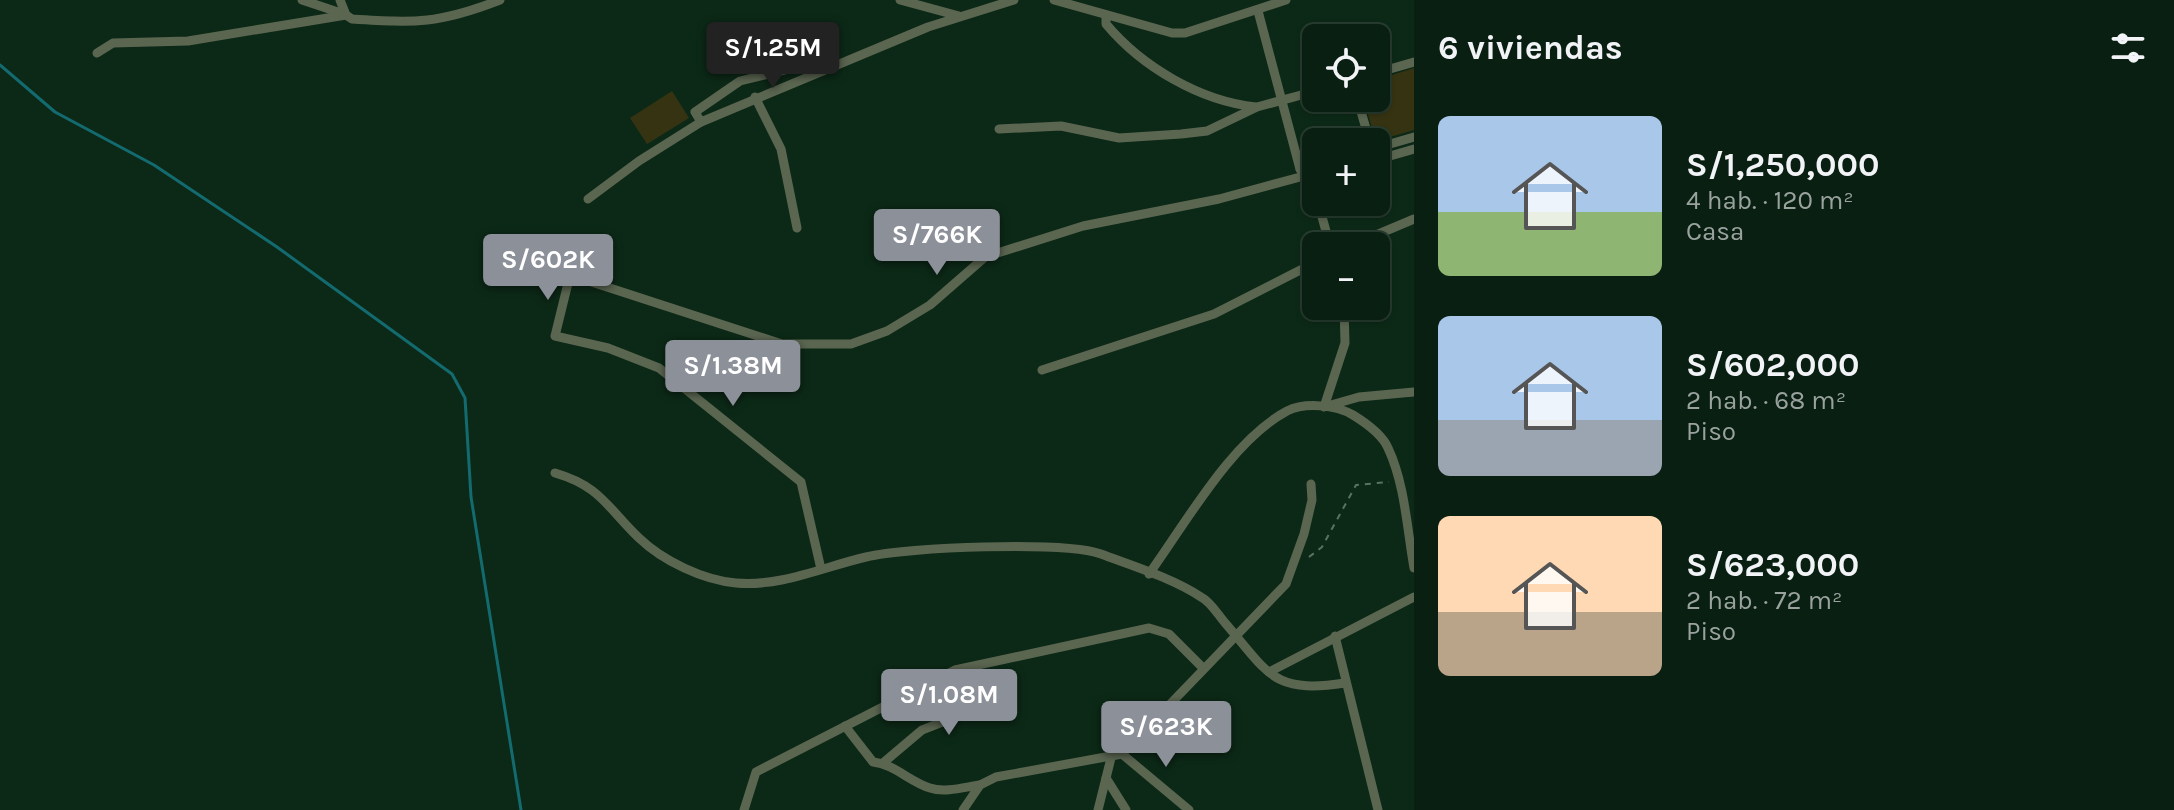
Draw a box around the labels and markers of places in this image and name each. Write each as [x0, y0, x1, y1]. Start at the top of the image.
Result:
pin: S/1.25M [699, 22, 847, 90]
pin: S/766K [872, 209, 1002, 277]
pin: S/602K [483, 234, 613, 302]
pin: S/1.38M [659, 340, 807, 408]
pin: S/1.08M [875, 669, 1023, 737]
pin: S/623K [1101, 701, 1231, 769]

